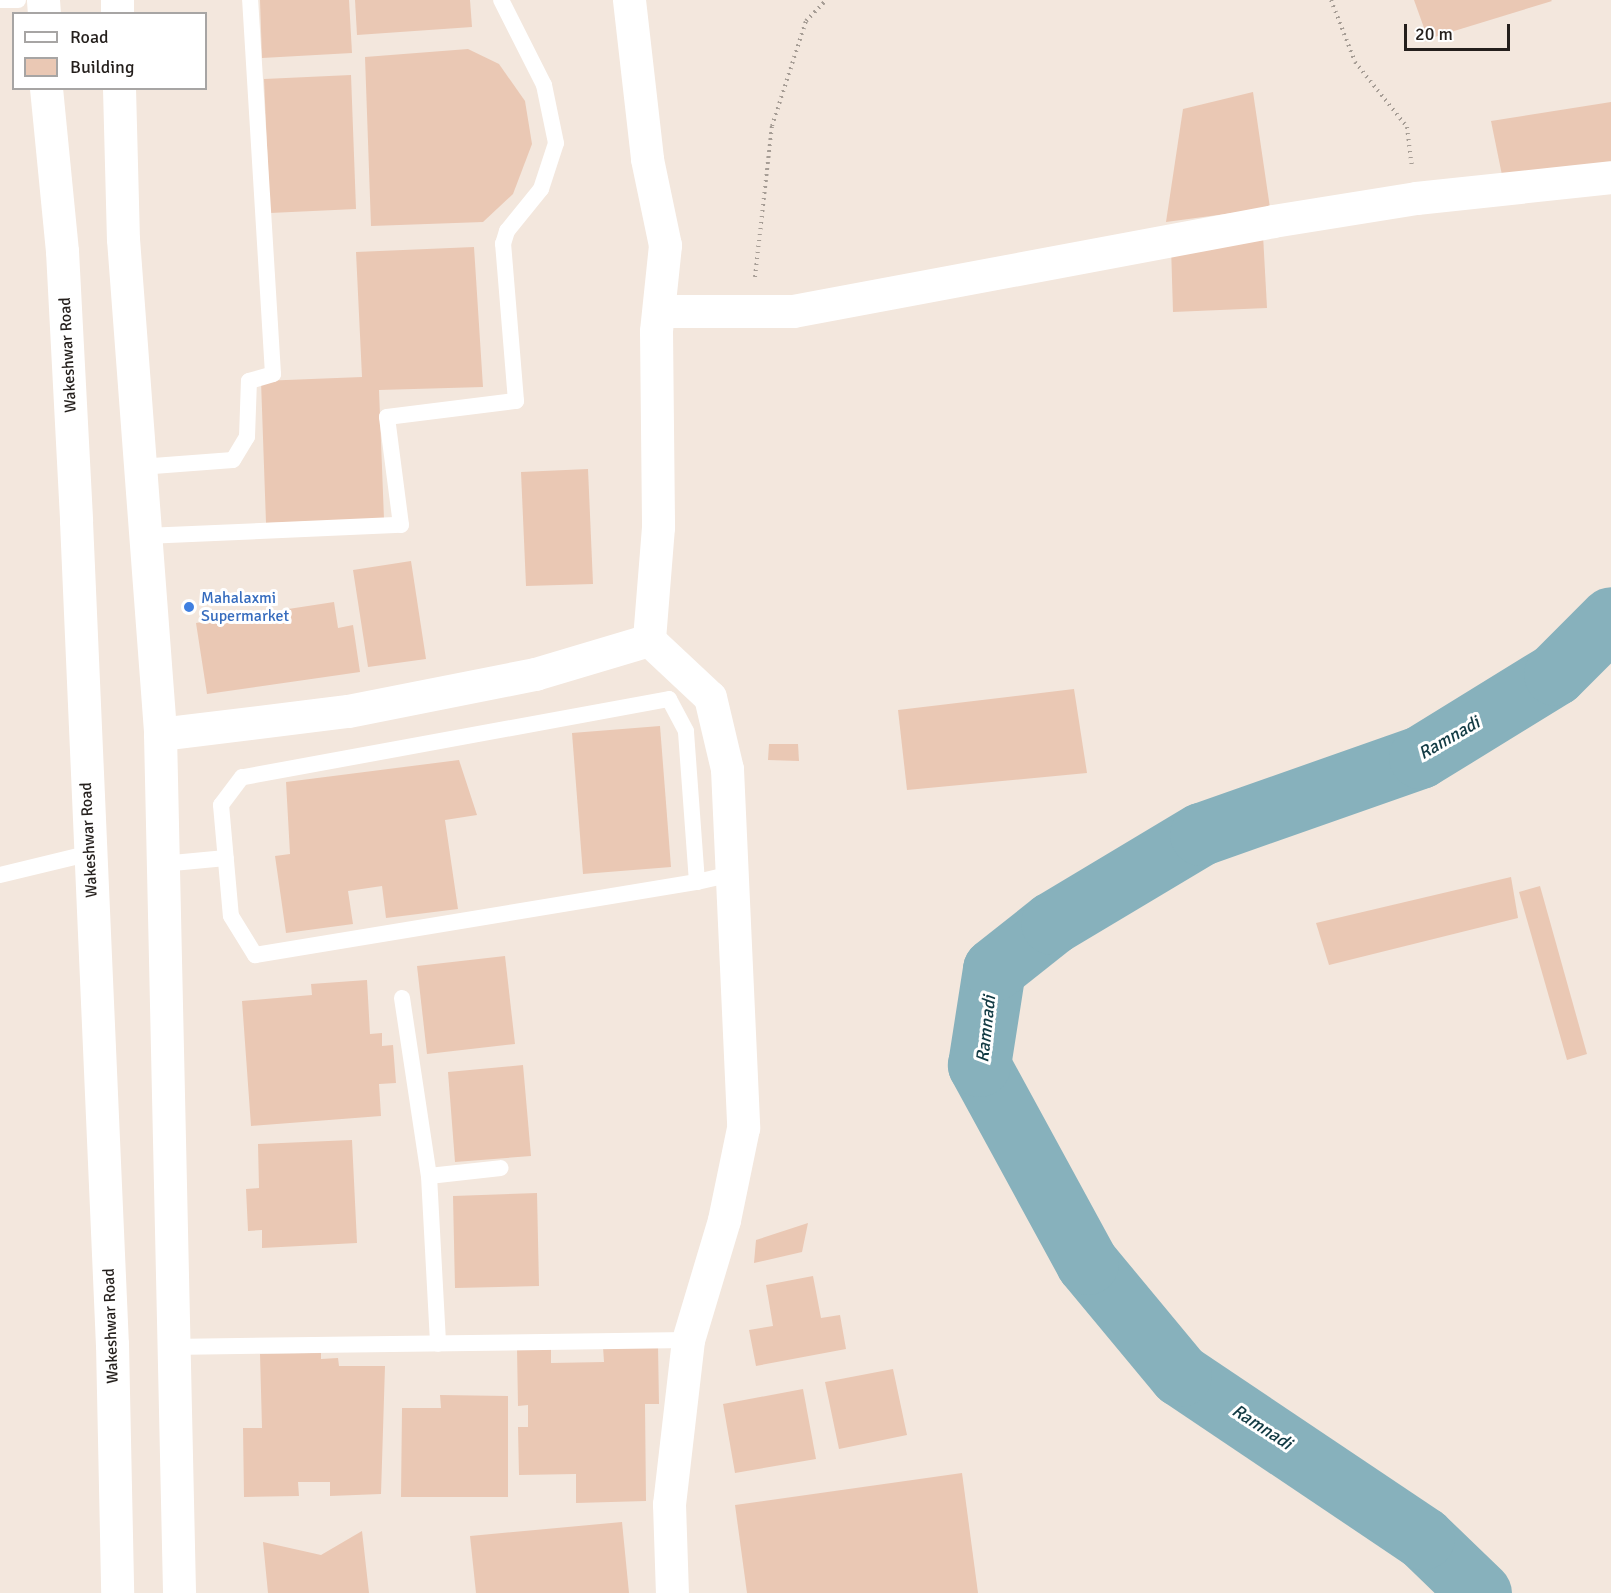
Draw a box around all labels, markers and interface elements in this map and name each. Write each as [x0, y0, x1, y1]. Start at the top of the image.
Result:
legend [12, 12, 207, 90]
scale bar [1407, 12, 1514, 50]
text: 20 m [1415, 23, 1453, 45]
text: Road [70, 26, 109, 48]
text: Building [70, 56, 134, 78]
street label: Wakeshwar Road [55, 297, 81, 413]
place label: Mahalaxmi Supermarket [201, 588, 289, 626]
marker: Mahalaxmi Supermarket [182, 600, 196, 614]
water label: Ramnadi [1414, 712, 1484, 764]
street label: Wakeshwar Road [76, 782, 102, 898]
water label: Ramnadi [972, 994, 1000, 1064]
street label: Wakeshwar Road [99, 1268, 123, 1384]
water label: Ramnadi [1228, 1400, 1296, 1454]

